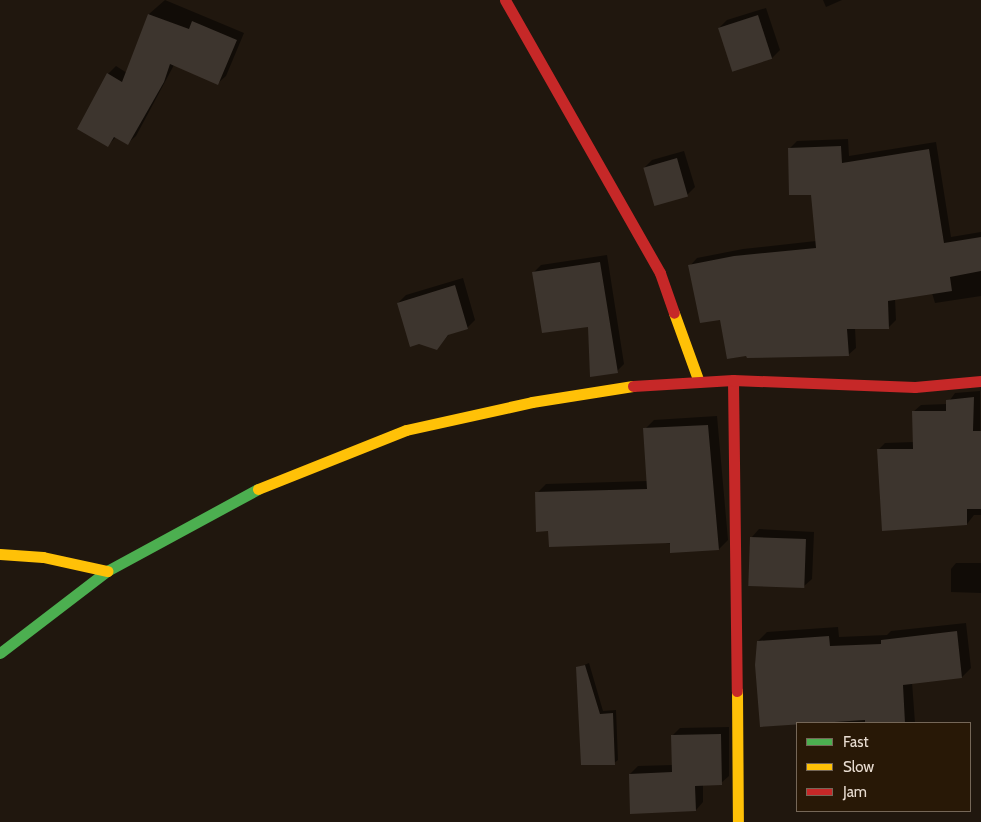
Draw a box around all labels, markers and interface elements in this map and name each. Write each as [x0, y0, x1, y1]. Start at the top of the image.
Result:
legend [796, 722, 971, 812]
text: Fast [843, 733, 868, 751]
text: Slow [843, 758, 874, 776]
text: Jam [843, 783, 867, 801]

